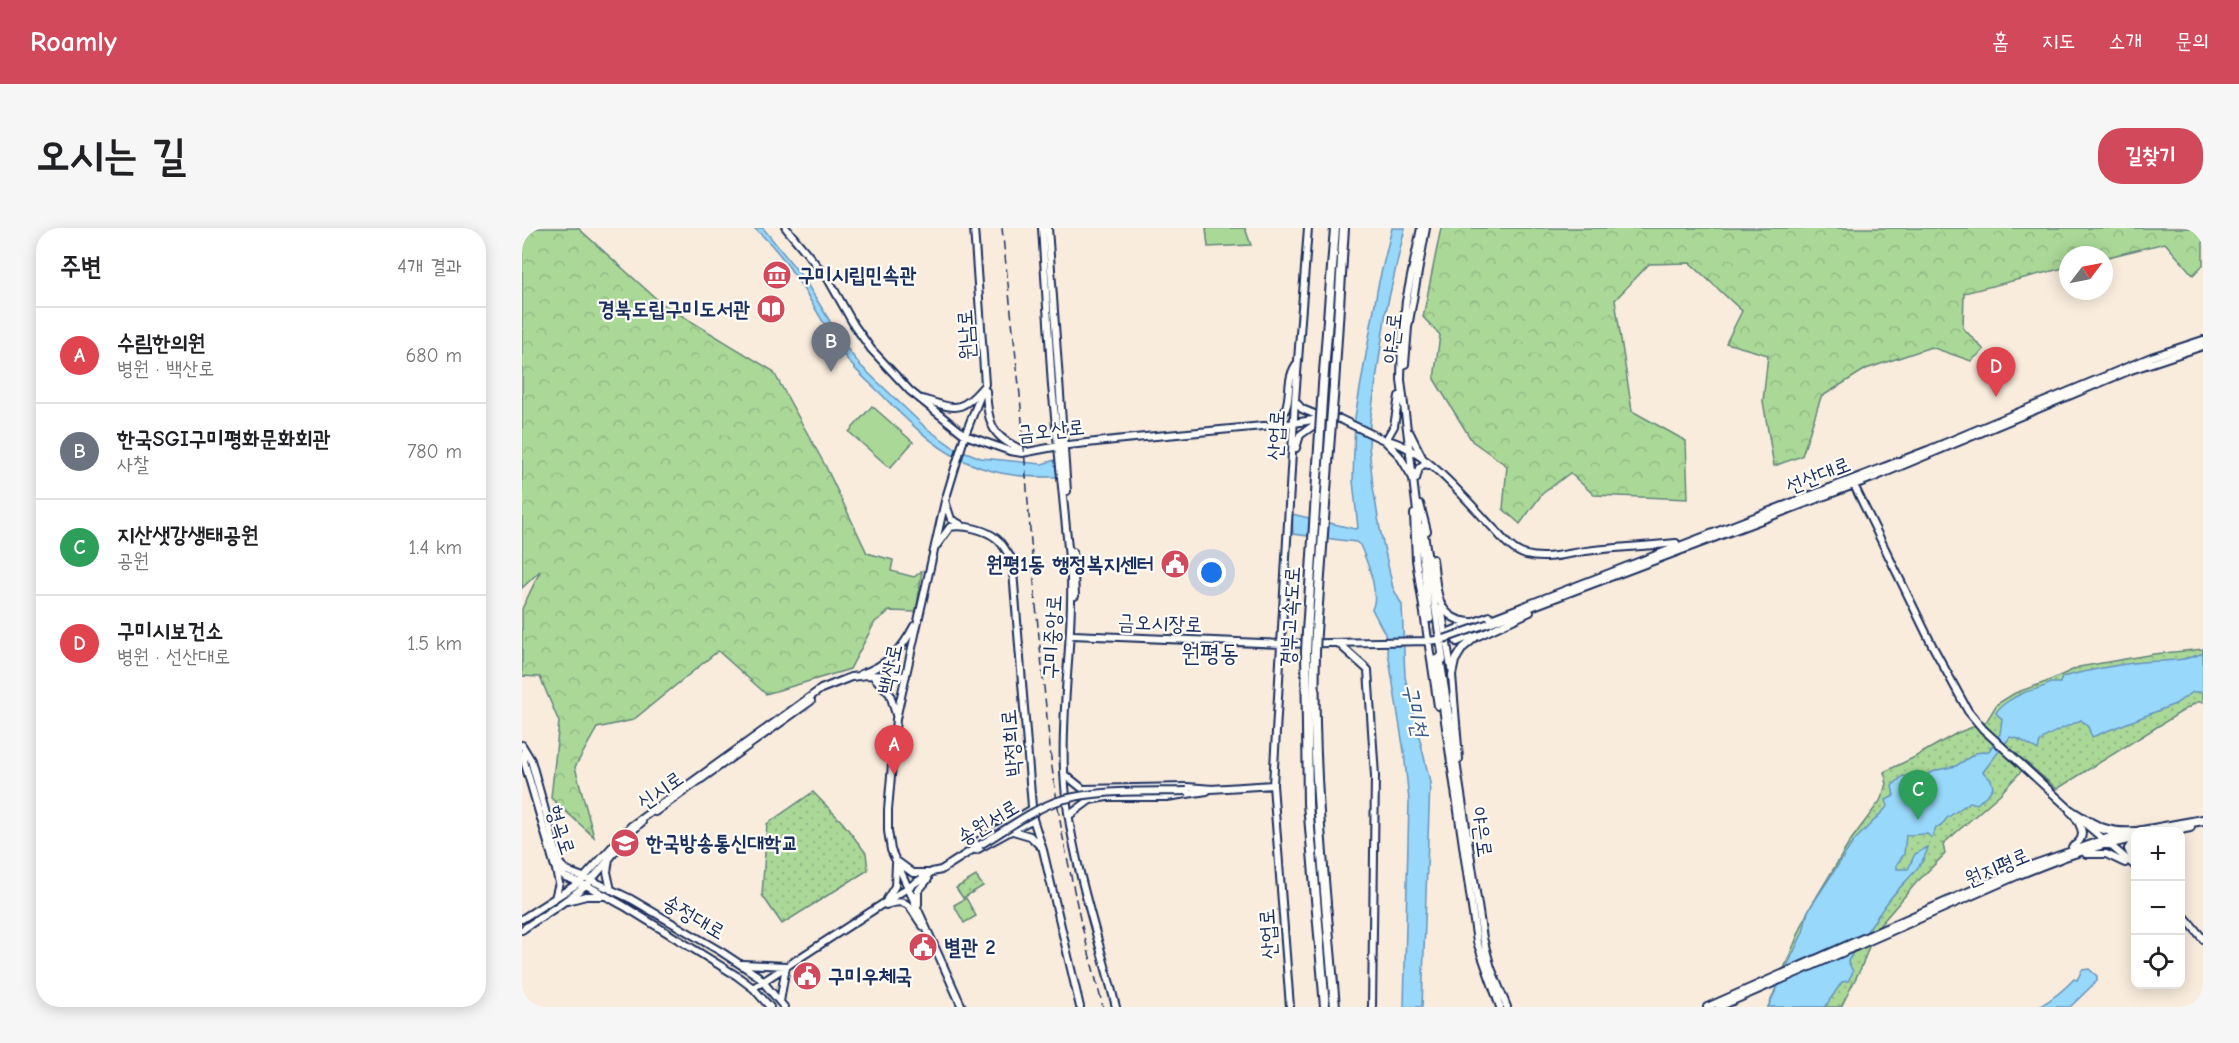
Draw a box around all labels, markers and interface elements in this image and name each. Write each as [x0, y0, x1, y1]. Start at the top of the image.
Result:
text: Roamly [30, 26, 117, 58]
text: 홈 [1992, 29, 2009, 53]
text: 지도 [2042, 29, 2075, 53]
text: 소개 [2108, 29, 2142, 53]
text: 문의 [2175, 29, 2209, 53]
button: 길찾기 [2098, 128, 2203, 184]
text: 오시는 길 [36, 131, 186, 180]
north arrow [2059, 246, 2113, 300]
text: 주변 [60, 252, 102, 282]
text: 4개 결과 [397, 255, 462, 278]
museum icon: 구미시립민속관 [761, 259, 793, 291]
place label: 구미시립민속관 [798, 263, 916, 287]
library icon: 경북도립구미도서관 [755, 293, 787, 325]
place label: 경북도립구미도서관 [598, 297, 750, 321]
street label: 원남로 [952, 309, 980, 361]
street label: 야은로 [1377, 312, 1407, 364]
pin: B [812, 322, 850, 372]
text: 수림한의원 [117, 330, 206, 356]
text: A [74, 344, 85, 367]
text: 680 m [405, 344, 462, 367]
pin: D [1976, 348, 2016, 397]
text: 병원 · 백산로 [117, 357, 214, 380]
street label: 산업로 [1263, 409, 1289, 461]
street label: 금오산로 [1016, 415, 1086, 445]
text: 한국SGI구미평화문화회관 [117, 426, 331, 452]
text: B [73, 440, 86, 463]
text: 780 m [407, 440, 462, 463]
street label: 선산대로 [1782, 452, 1854, 498]
text: 사찰 [117, 453, 149, 476]
text: 지산샛강생태공원 [117, 522, 259, 548]
text: C [73, 536, 86, 559]
text: 1.4 km [408, 536, 462, 559]
public building icon: 원평1동 행정복지센터 [1159, 548, 1191, 580]
text: 공원 [117, 549, 149, 572]
place label: 원평1동 행정복지센터 [986, 552, 1154, 576]
your location [1197, 558, 1226, 587]
street label: 경부고속도로 [1275, 566, 1305, 668]
street label: 구미중앙로 [1038, 594, 1066, 680]
street label: 금오시장로 [1117, 610, 1203, 636]
text: 구미시보건소 [117, 618, 223, 644]
text: D [73, 632, 86, 655]
text: 1.5 km [407, 632, 462, 655]
district label: 원평동 [1181, 639, 1239, 667]
street label: 백산로 [873, 642, 907, 696]
text: 병원 · 선산대로 [117, 645, 230, 668]
water label: 구미천 [1397, 682, 1434, 741]
street label: 박정희로 [996, 708, 1026, 778]
pin: A [874, 726, 914, 775]
street label: 신시로 [632, 766, 688, 814]
pin: C [1898, 770, 1938, 820]
street label: 송원서로 [953, 794, 1023, 850]
street label: 형곡로 [542, 802, 580, 858]
street label: 야은로 [1467, 805, 1497, 859]
school or university icon: 한국방송통신대학교 [609, 827, 641, 859]
map controls [2131, 827, 2185, 989]
button: + [2131, 827, 2185, 881]
place label: 한국방송통신대학교 [645, 831, 798, 855]
street label: 원지평로 [1961, 843, 2033, 891]
button: − [2131, 881, 2185, 935]
street label: 송정대로 [659, 890, 729, 944]
street label: 산업로 [1254, 908, 1282, 960]
public building icon: 별관 2 [907, 931, 939, 963]
place label: 별관 2 [944, 935, 996, 959]
button: locate [2131, 935, 2185, 989]
public building icon: 구미우체국 [791, 960, 823, 992]
place label: 구미우체국 [828, 964, 913, 988]

